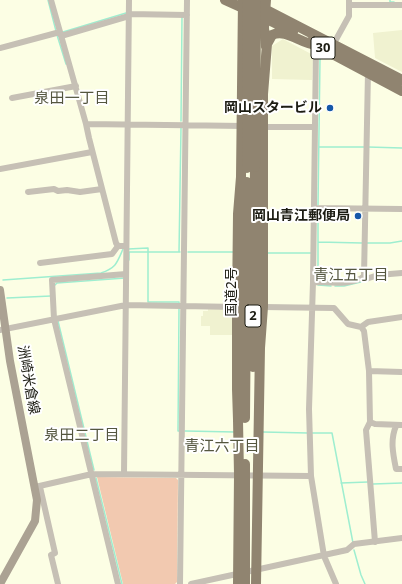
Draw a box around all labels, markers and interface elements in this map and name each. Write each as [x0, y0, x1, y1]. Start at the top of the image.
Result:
road number: 30 [311, 37, 335, 59]
district label: 泉田一丁目 [35, 90, 109, 108]
place label: 岡山スタービル [224, 100, 322, 116]
marker: 岡山スタービル [325, 103, 335, 113]
place label: 岡山青江郵便局 [252, 208, 350, 224]
marker: 岡山青江郵便局 [353, 211, 363, 221]
street label: 国道2号 [224, 267, 240, 317]
district label: 青江五丁目 [314, 267, 388, 285]
road number: 2 [245, 305, 261, 327]
street label: 洲崎米倉線 [14, 344, 42, 416]
district label: 泉田二丁目 [45, 427, 119, 445]
district label: 青江六丁目 [185, 438, 259, 456]

